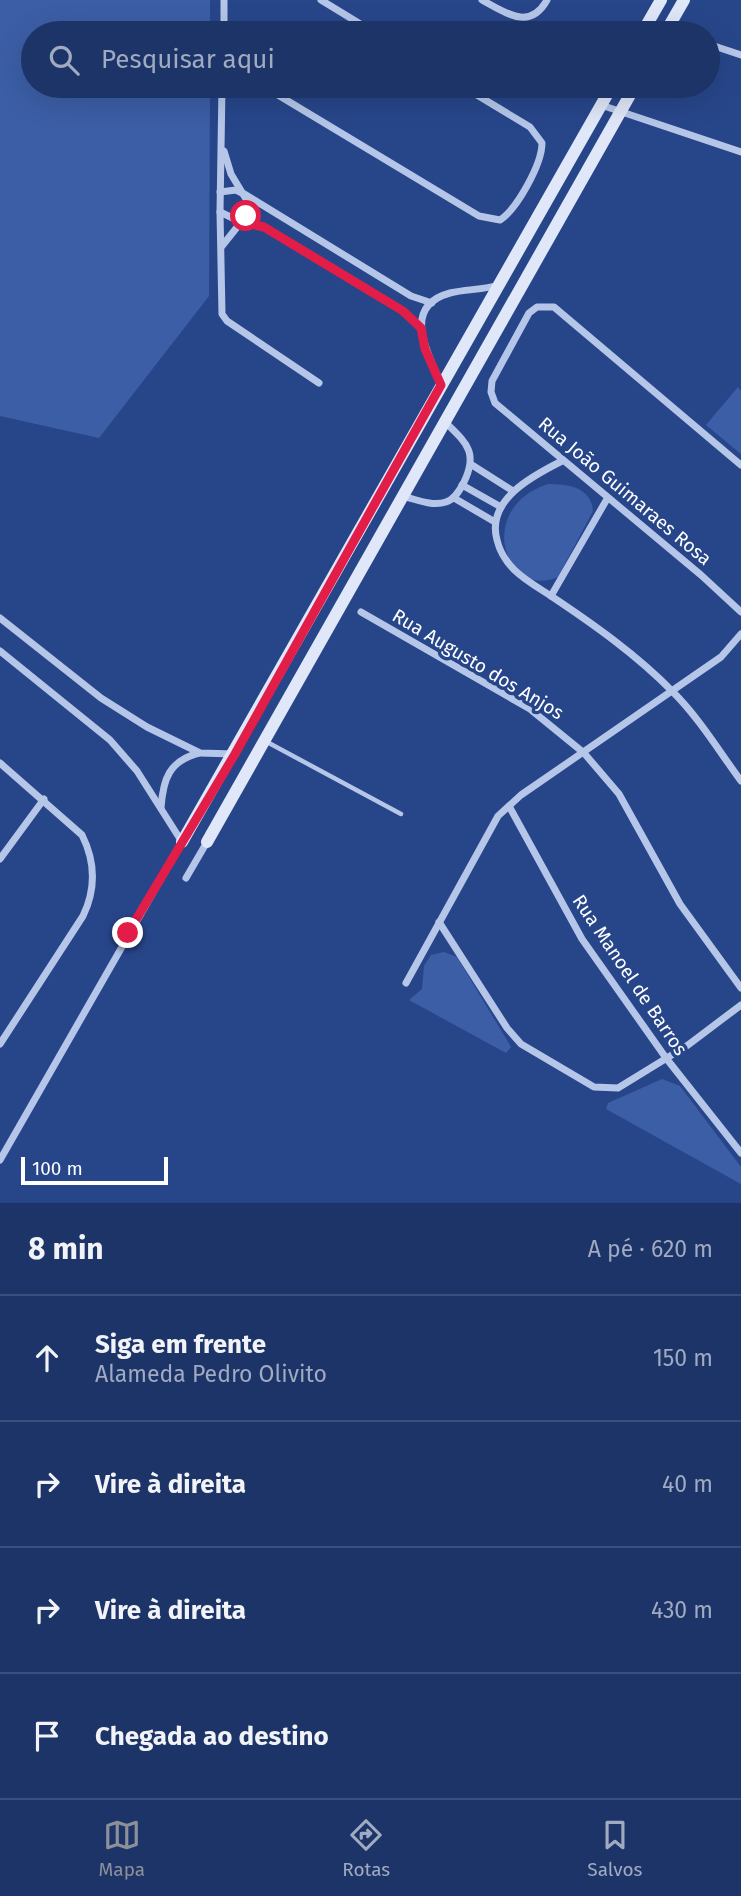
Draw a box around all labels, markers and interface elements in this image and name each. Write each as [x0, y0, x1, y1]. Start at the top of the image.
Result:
search box [21, 21, 720, 98]
icon: search [45, 41, 83, 79]
text: Pesquisar aqui [101, 44, 275, 75]
route start [230, 200, 261, 231]
street label: Rua João Guimaraes Rosa [534, 412, 716, 570]
street label: Rua Augusto dos Anjos [388, 604, 568, 724]
street label: Rua Manoel de Barros [568, 890, 692, 1060]
route end [112, 917, 143, 948]
scale bar [21, 1154, 168, 1186]
text: 100 m [32, 1157, 83, 1180]
text: 8 min [28, 1231, 104, 1267]
text: A pé · 620 m [588, 1235, 713, 1263]
text: Siga em frente [95, 1329, 266, 1360]
icon: ahead [28, 1339, 66, 1377]
text: 150 m [653, 1344, 713, 1372]
text: Alameda Pedro Olivito [95, 1360, 327, 1388]
icon: right [28, 1465, 66, 1503]
text: Vire à direita [95, 1469, 246, 1500]
text: 40 m [662, 1470, 713, 1498]
icon: right [28, 1591, 66, 1629]
text: Vire à direita [95, 1595, 246, 1626]
text: 430 m [651, 1596, 713, 1624]
icon: arrive [28, 1717, 66, 1755]
text: Chegada ao destino [95, 1721, 329, 1752]
tab: Mapa [99, 1816, 145, 1881]
tab: Rotas [342, 1816, 390, 1881]
tab: Salvos [587, 1816, 642, 1881]

